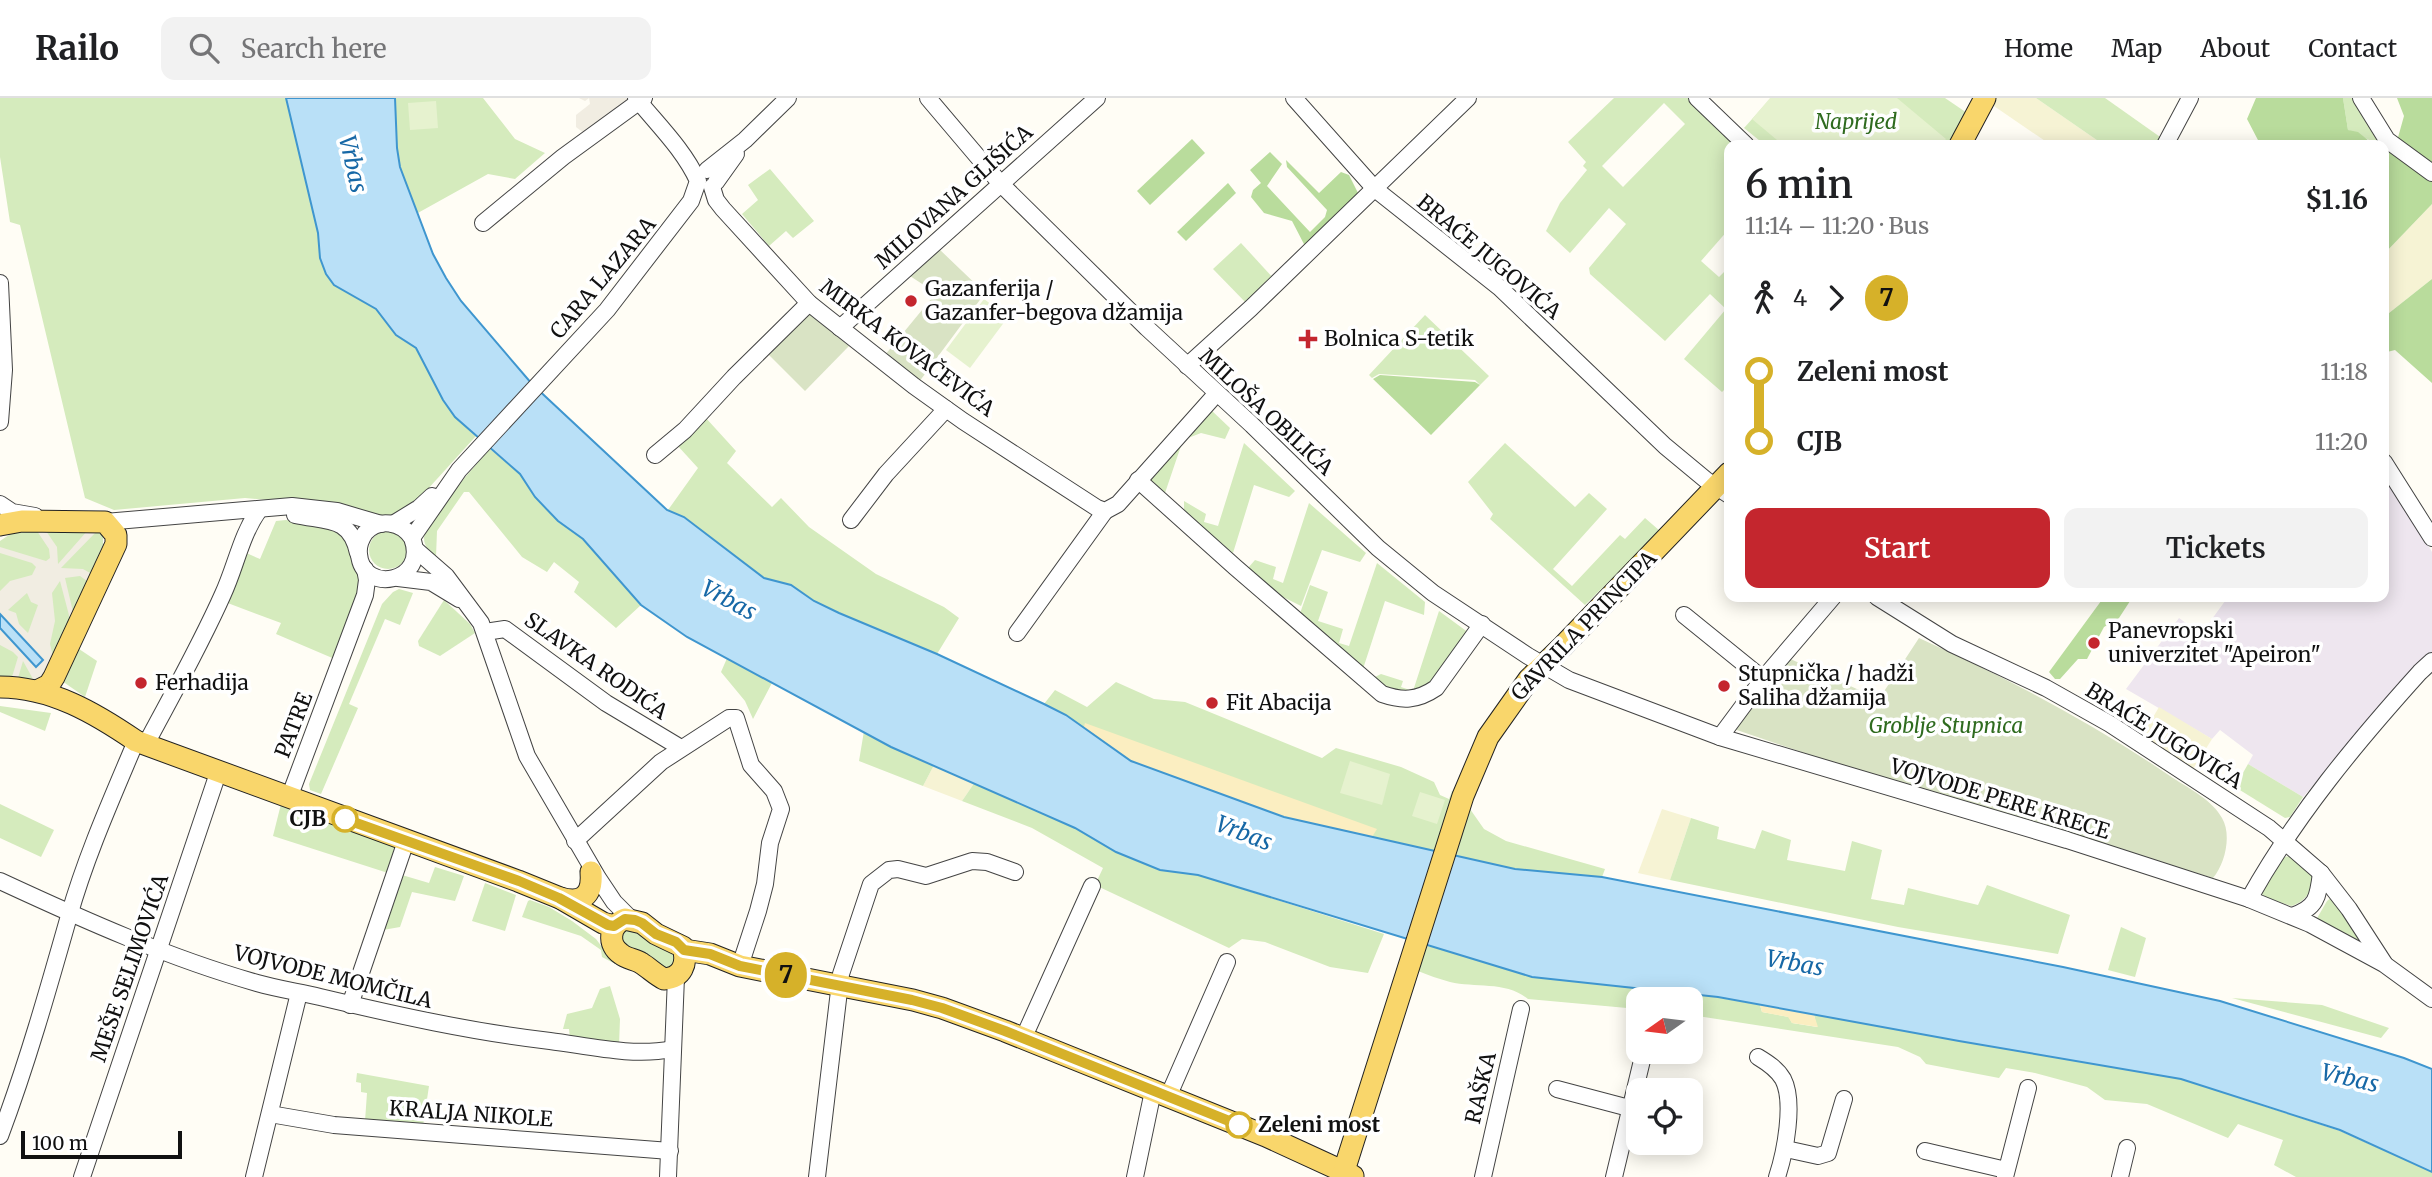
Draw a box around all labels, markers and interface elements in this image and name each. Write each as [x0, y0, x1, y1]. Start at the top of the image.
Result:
search box [161, 17, 651, 80]
text: Railo [35, 28, 119, 69]
icon: search [185, 29, 223, 67]
text: Search here [241, 32, 387, 65]
text: Home [2004, 33, 2073, 64]
text: Map [2111, 33, 2162, 64]
text: About [2200, 33, 2270, 64]
text: Contact [2308, 33, 2397, 64]
park label: Naprijed [1815, 108, 1897, 135]
street label: MILOVANA GLIŠIĆA [869, 119, 1038, 274]
water label: Vrbas [333, 132, 374, 196]
text: 6 min [1745, 161, 1853, 208]
text: $1.16 [2305, 183, 2368, 216]
street label: BRAĆE JUGOVIĆA [1412, 188, 1567, 325]
street label: CARA LAZARA [544, 211, 662, 344]
text: 11:14 – 11:20 · Bus [1745, 211, 1929, 240]
street label: MIRKA KOVAČEVIĆA [815, 273, 1000, 422]
place label: Gazanferija / Gazanfer-begova džamija [925, 275, 1183, 326]
icon: walk [1745, 279, 1783, 317]
icon: forward [1817, 279, 1855, 317]
text: 7 [1879, 282, 1894, 313]
text: 4 [1793, 283, 1807, 312]
marker: Gazanferija / Gazanfer-begova džamija [903, 293, 919, 309]
place label: Bolnica S-tetik [1324, 325, 1475, 352]
marker: Bolnica S-tetik [1298, 329, 1318, 349]
street label: MILOŠA OBILIĆA [1194, 342, 1339, 481]
text: Zeleni most [1797, 355, 1948, 388]
text: 11:18 [2320, 357, 2368, 386]
text: CJB [1797, 425, 1842, 458]
text: 11:20 [2315, 427, 2368, 456]
button: Start [1745, 508, 2050, 588]
button: Tickets [2064, 508, 2368, 588]
street label: GAVRILA PRINCIPA [1505, 545, 1662, 706]
water label: Vrbas [697, 573, 762, 626]
street label: SLAVKA RODIĆA [519, 606, 673, 725]
place label: Panevropski univerzitet "Apeiron" [2108, 617, 2321, 668]
marker: Panevropski univerzitet "Apeiron" [2086, 635, 2102, 651]
place label: Stupnička / hadži Saliha džamija [1738, 660, 1915, 711]
place label: Ferhadija [155, 669, 249, 696]
marker: Ferhadija [133, 675, 149, 691]
street label: BRAĆE JUGOVIĆA [2081, 676, 2248, 795]
marker: Stupnička / hadži Saliha džamija [1716, 678, 1732, 694]
street label: PATRE [269, 688, 319, 761]
place label: Fit Abacija [1226, 689, 1332, 716]
marker: Fit Abacija [1204, 695, 1220, 711]
park label: Groblje Stupnica [1869, 712, 2023, 739]
street label: VOJVODE PERE KRECE [1886, 752, 2114, 845]
place label: CJB [290, 805, 326, 832]
marker: CJB [332, 806, 358, 832]
water label: Vrbas [1212, 809, 1277, 857]
street label: MEŠE SELIMOVIĆA [85, 870, 174, 1065]
street label: VOJVODE MOMČILA [230, 939, 435, 1014]
water label: Vrbas [1764, 943, 1826, 982]
line badge: 7 [763, 952, 809, 998]
text: 7 [779, 959, 793, 990]
north arrow [1626, 987, 1703, 1064]
map controls [1626, 987, 1703, 1155]
street label: RAŠKA [1459, 1049, 1502, 1126]
water label: Vrbas [2318, 1057, 2382, 1098]
button: locate [1626, 1078, 1703, 1155]
street label: KRALJA NIKOLE [388, 1094, 555, 1133]
place label: Zeleni most [1258, 1111, 1381, 1138]
marker: Zeleni most [1226, 1112, 1252, 1138]
scale bar [21, 1128, 182, 1160]
text: 100 m [32, 1131, 88, 1155]

